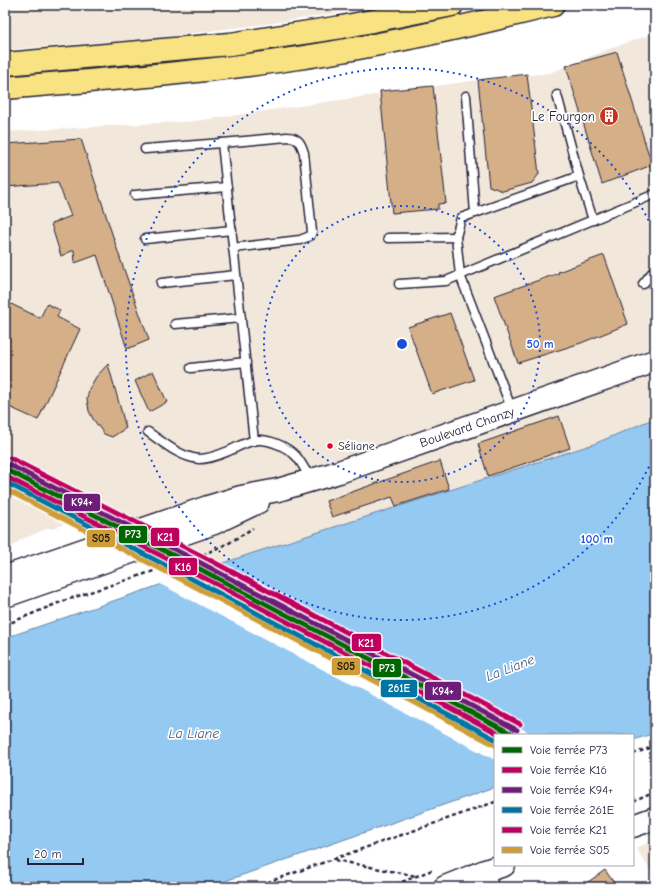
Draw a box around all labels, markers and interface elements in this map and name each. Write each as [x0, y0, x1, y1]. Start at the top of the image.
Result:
building icon: Le Fourgon [598, 105, 620, 127]
place label: Le Fourgon [532, 109, 595, 124]
centre of rings [395, 337, 409, 351]
text: 50 m [526, 337, 554, 351]
street label: Boulevard Chanzy [418, 404, 516, 450]
place label: Séliane [338, 439, 375, 453]
marker: Séliane [325, 441, 335, 451]
line badge: K94+ [63, 493, 101, 512]
text: K94+ [71, 496, 93, 509]
line badge: P73 [118, 525, 148, 544]
line badge: K21 [150, 527, 180, 547]
text: P73 [125, 528, 141, 541]
line badge: S05 [86, 529, 116, 548]
text: K21 [157, 531, 173, 544]
text: S05 [92, 532, 110, 545]
text: 100 m [581, 532, 613, 546]
line badge: K16 [168, 557, 198, 576]
text: K16 [175, 561, 191, 574]
line badge: K21 [351, 633, 382, 652]
text: K21 [358, 637, 374, 650]
water label: La Liane [483, 651, 537, 685]
line badge: S05 [331, 657, 361, 676]
line badge: P73 [372, 658, 402, 678]
text: S05 [337, 660, 355, 673]
text: P73 [379, 662, 395, 675]
line badge: 261E [380, 679, 418, 698]
line badge: K94+ [424, 681, 462, 701]
text: 261E [388, 682, 411, 695]
text: K94+ [432, 685, 454, 698]
water label: La Liane [169, 725, 219, 742]
legend [494, 734, 634, 866]
text: Voie ferrée P73 [530, 743, 608, 757]
text: Voie ferrée K16 [530, 763, 607, 777]
text: Voie ferrée K94+ [530, 783, 613, 797]
text: Voie ferrée 261E [530, 803, 614, 817]
text: Voie ferrée K21 [530, 823, 607, 837]
scale bar [28, 840, 83, 866]
text: Voie ferrée S05 [530, 843, 610, 857]
text: 20 m [34, 847, 62, 861]

